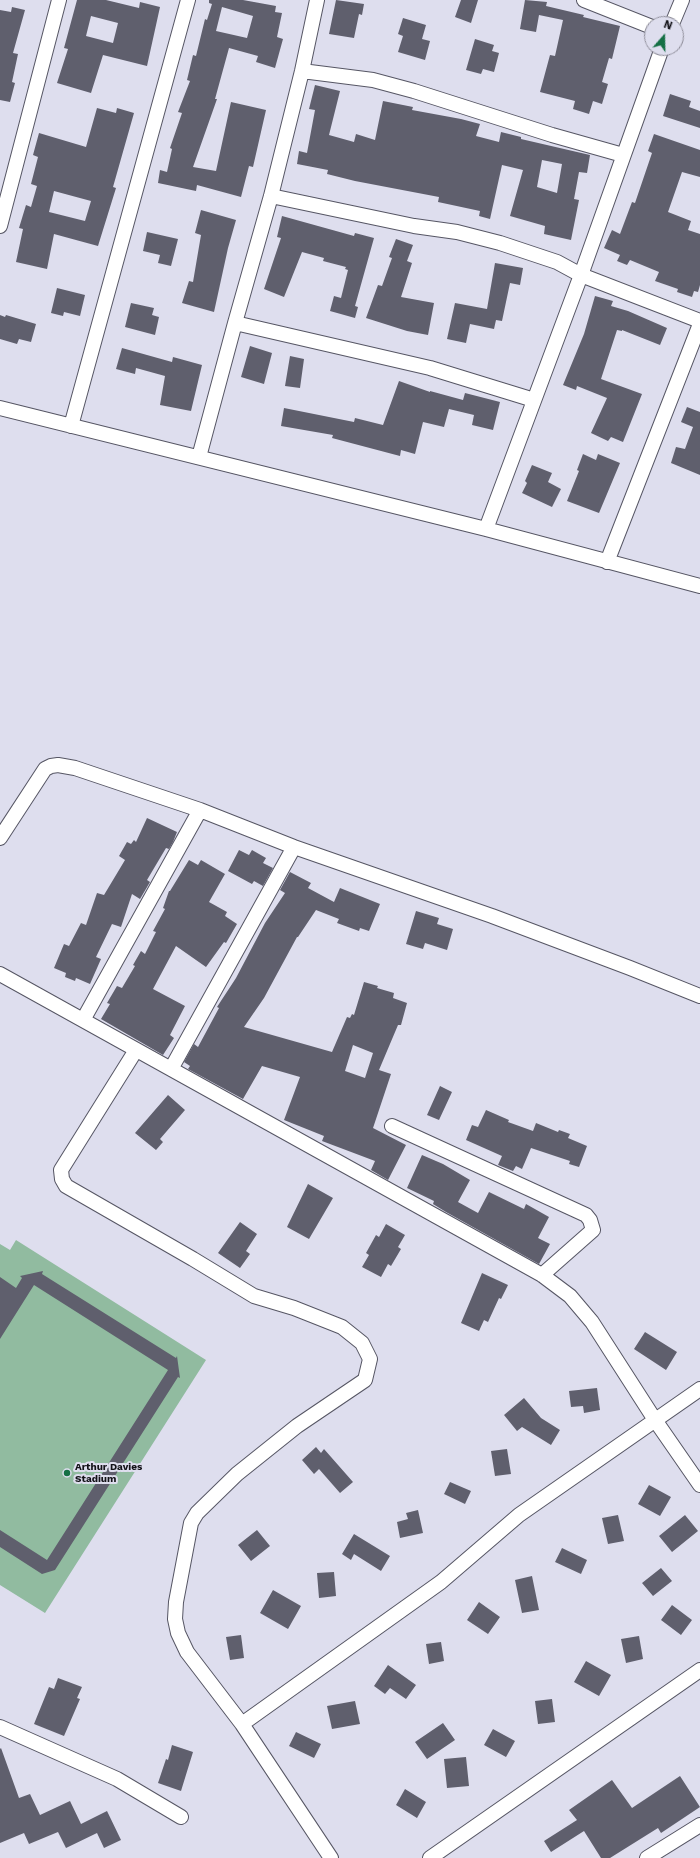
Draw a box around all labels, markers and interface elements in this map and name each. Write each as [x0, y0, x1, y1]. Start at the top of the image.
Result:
north arrow [644, 16, 684, 56]
text: N [662, 18, 674, 33]
place label: Arthur Davies Stadium [75, 1461, 142, 1484]
marker: Arthur Davies Stadium [62, 1468, 72, 1478]

